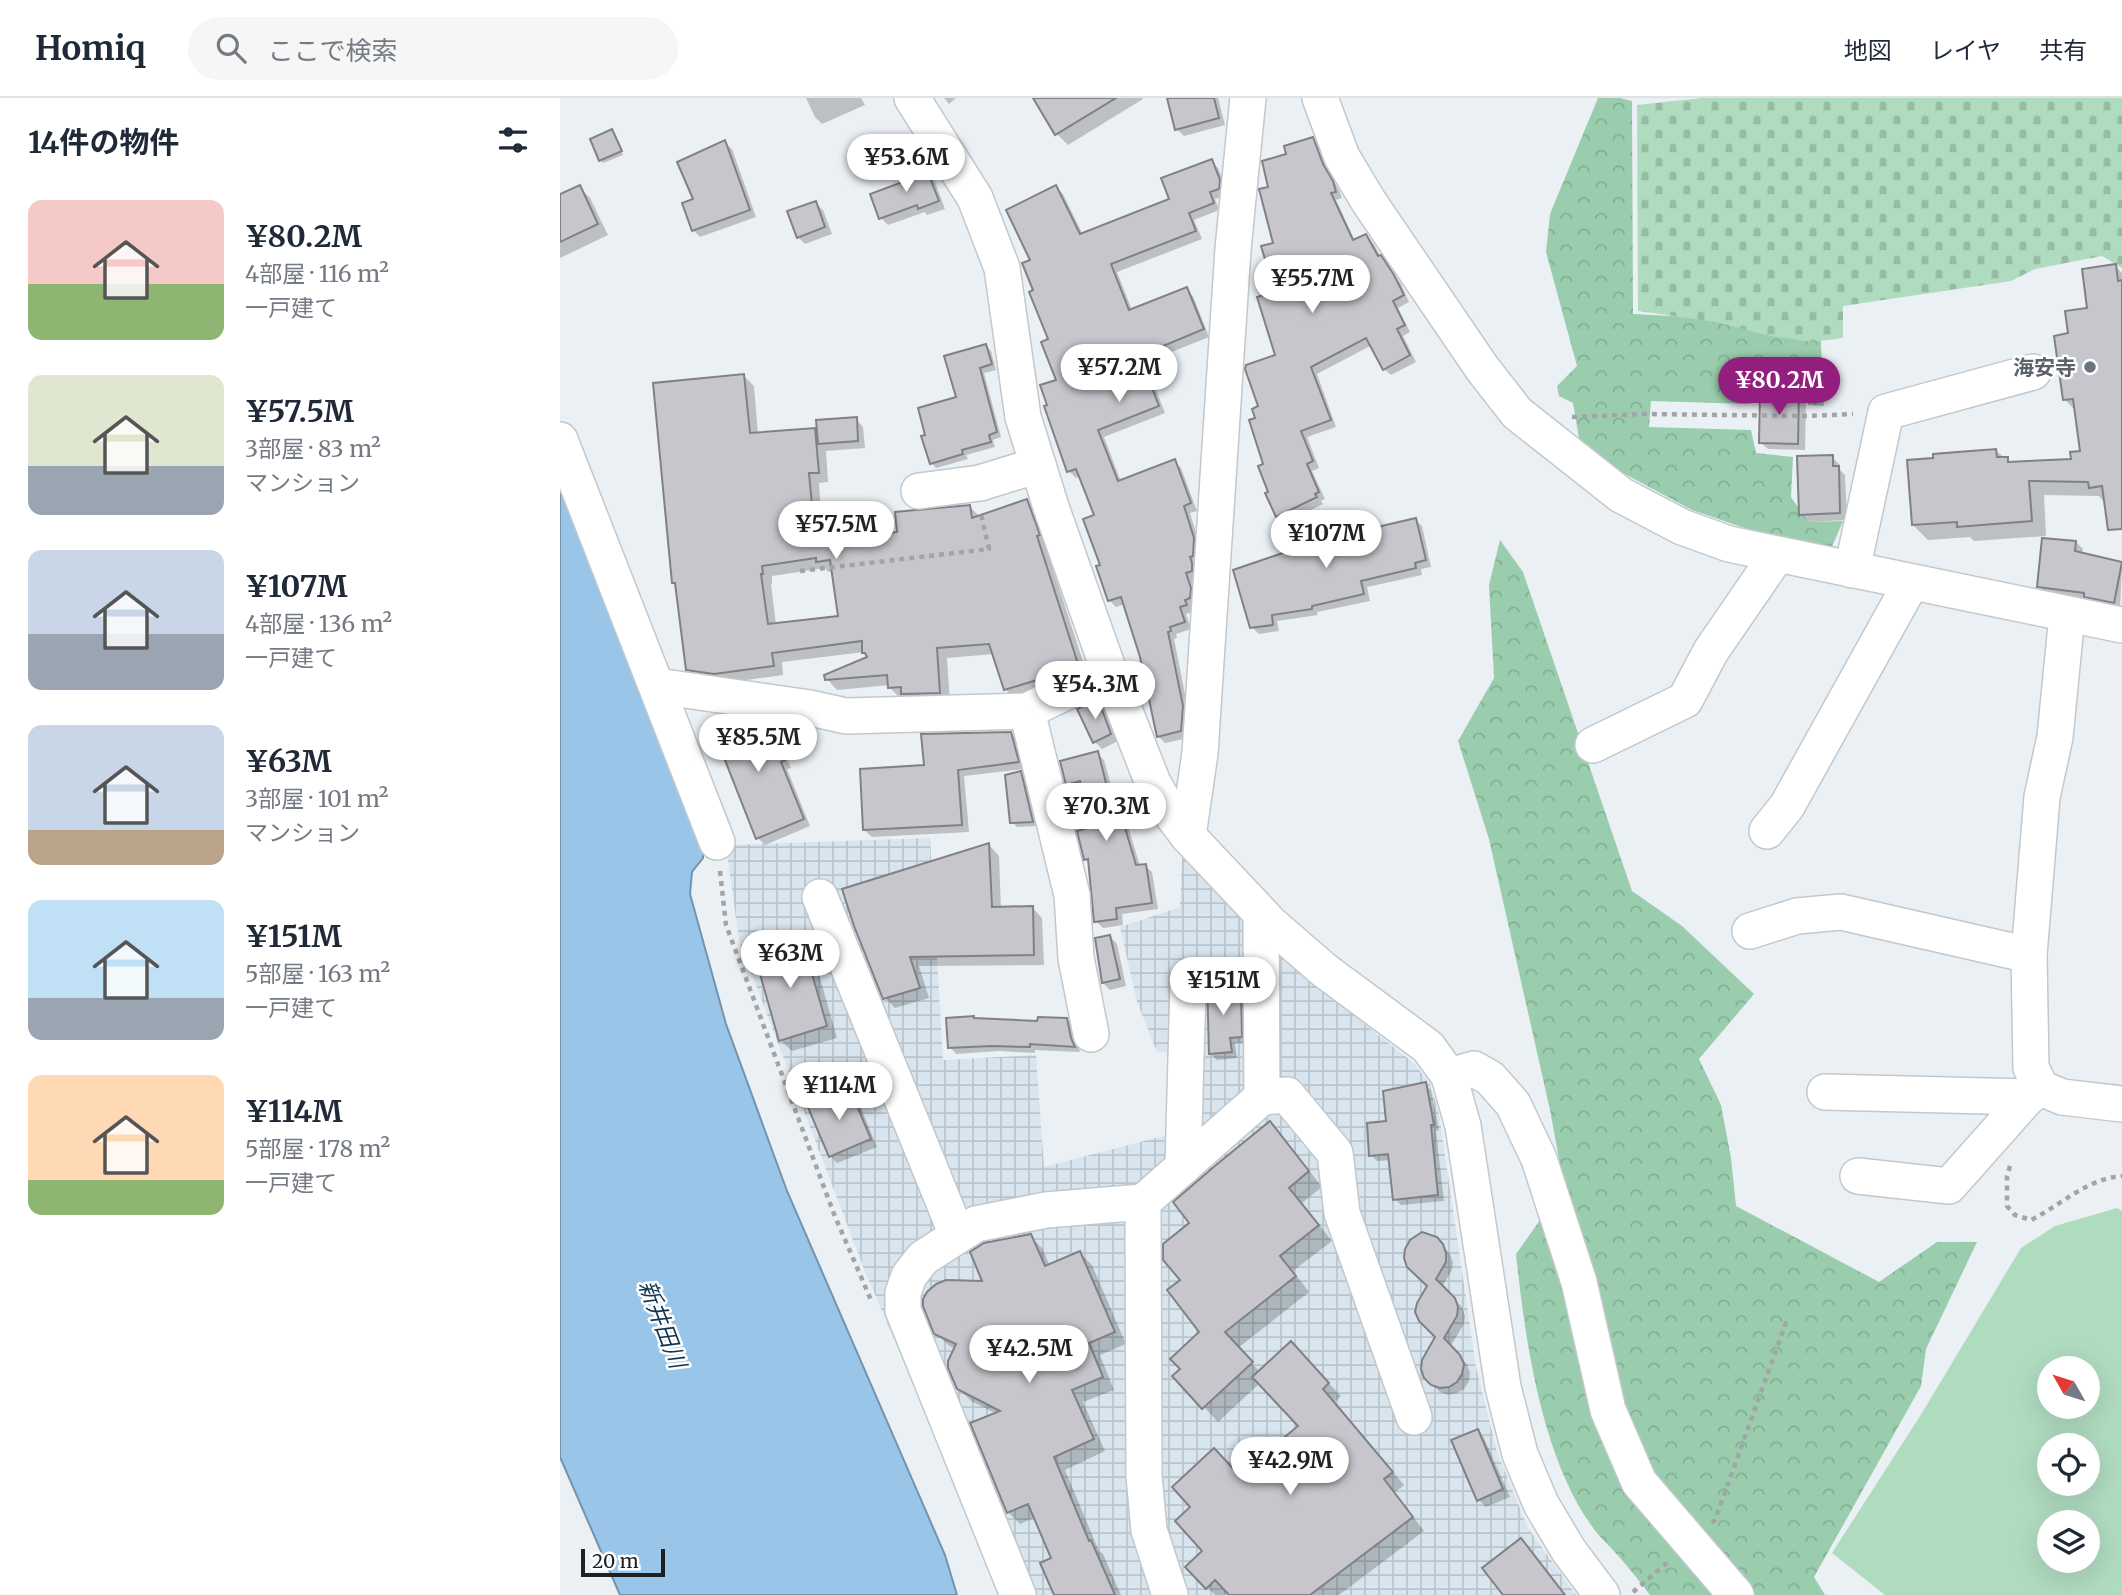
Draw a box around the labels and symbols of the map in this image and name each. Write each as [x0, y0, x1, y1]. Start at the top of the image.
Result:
pin: ¥53.6M [849, 134, 963, 194]
pin: ¥55.7M [1255, 256, 1369, 315]
pin: ¥57.2M [1062, 344, 1176, 404]
place label: 海安寺 [2013, 354, 2076, 381]
pin: ¥80.2M [1722, 358, 1836, 417]
marker: 海安寺 [2082, 359, 2098, 375]
pin: ¥57.5M [779, 502, 893, 561]
pin: ¥107M [1277, 510, 1375, 570]
pin: ¥54.3M [1038, 662, 1152, 721]
pin: ¥85.5M [701, 714, 815, 774]
pin: ¥70.3M [1049, 784, 1163, 843]
pin: ¥63M [749, 930, 831, 990]
pin: ¥151M [1174, 958, 1272, 1017]
pin: ¥114M [790, 1062, 888, 1122]
water label: 新井田川 [633, 1276, 694, 1375]
pin: ¥42.5M [972, 1326, 1086, 1385]
north arrow [2037, 1356, 2100, 1419]
pin: ¥42.9M [1233, 1438, 1347, 1497]
scale bar [581, 1546, 665, 1578]

